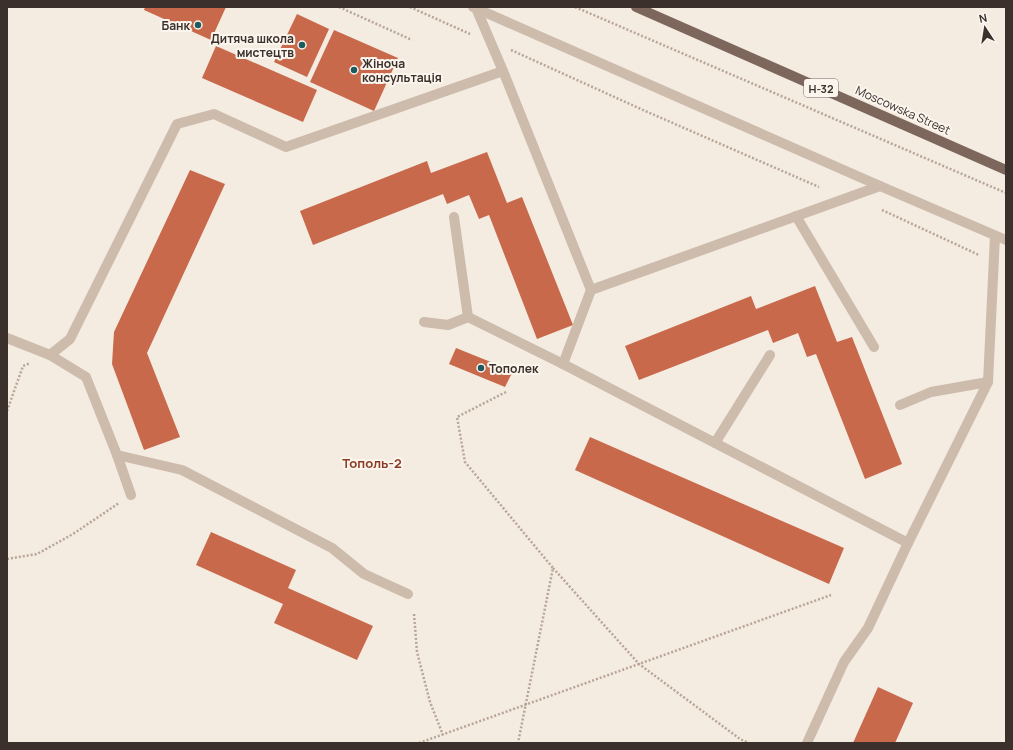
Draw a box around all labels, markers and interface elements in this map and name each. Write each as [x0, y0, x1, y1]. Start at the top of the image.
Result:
north arrow [965, 8, 1005, 48]
text: N [977, 10, 988, 26]
place label: Банк [161, 17, 191, 34]
marker: Банк [193, 20, 203, 30]
place label: Дитяча школа мистецтв [211, 30, 294, 61]
marker: Дитяча школа мистецтв [297, 40, 307, 50]
place label: Жіноча консультація [362, 55, 442, 86]
marker: Жіноча консультація [349, 65, 359, 75]
road number: Н-32 [804, 79, 838, 97]
street label: Moscowska Street [853, 81, 953, 139]
place label: Тополек [489, 360, 539, 377]
marker: Тополек [476, 363, 486, 373]
district label: Тополь-2 [342, 454, 402, 472]

